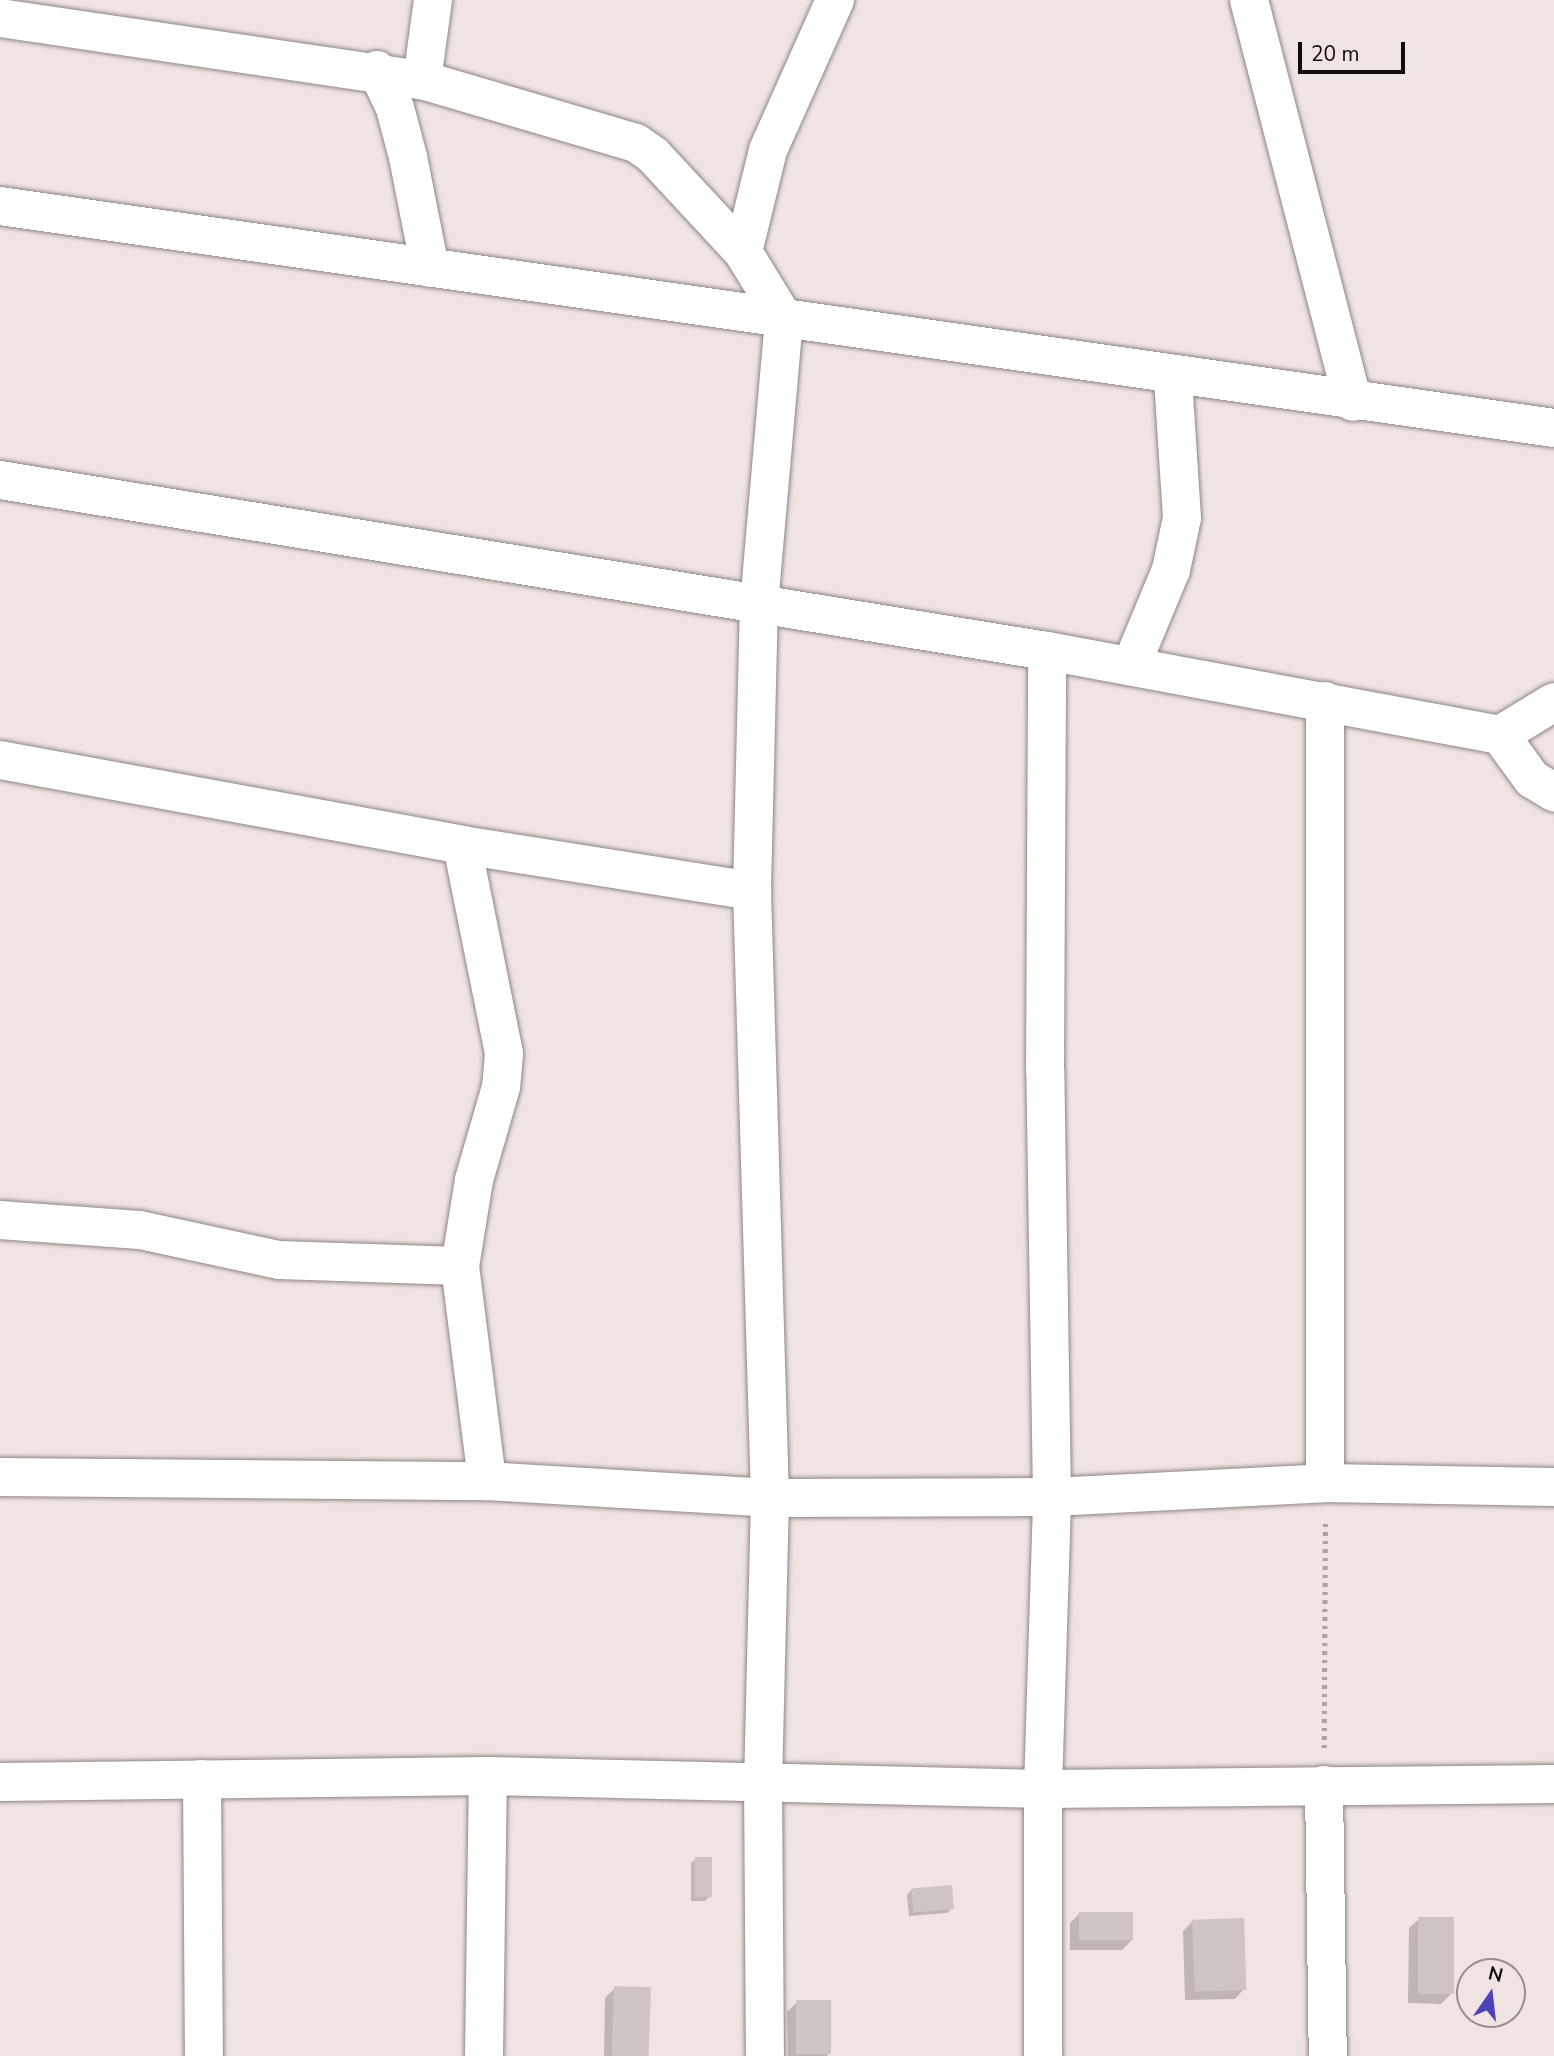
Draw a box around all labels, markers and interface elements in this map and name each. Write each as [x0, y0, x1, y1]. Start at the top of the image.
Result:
scale bar [1302, 28, 1409, 72]
text: 20 m [1311, 40, 1360, 68]
north arrow [1456, 1958, 1526, 2028]
text: N [1486, 1960, 1506, 1989]

